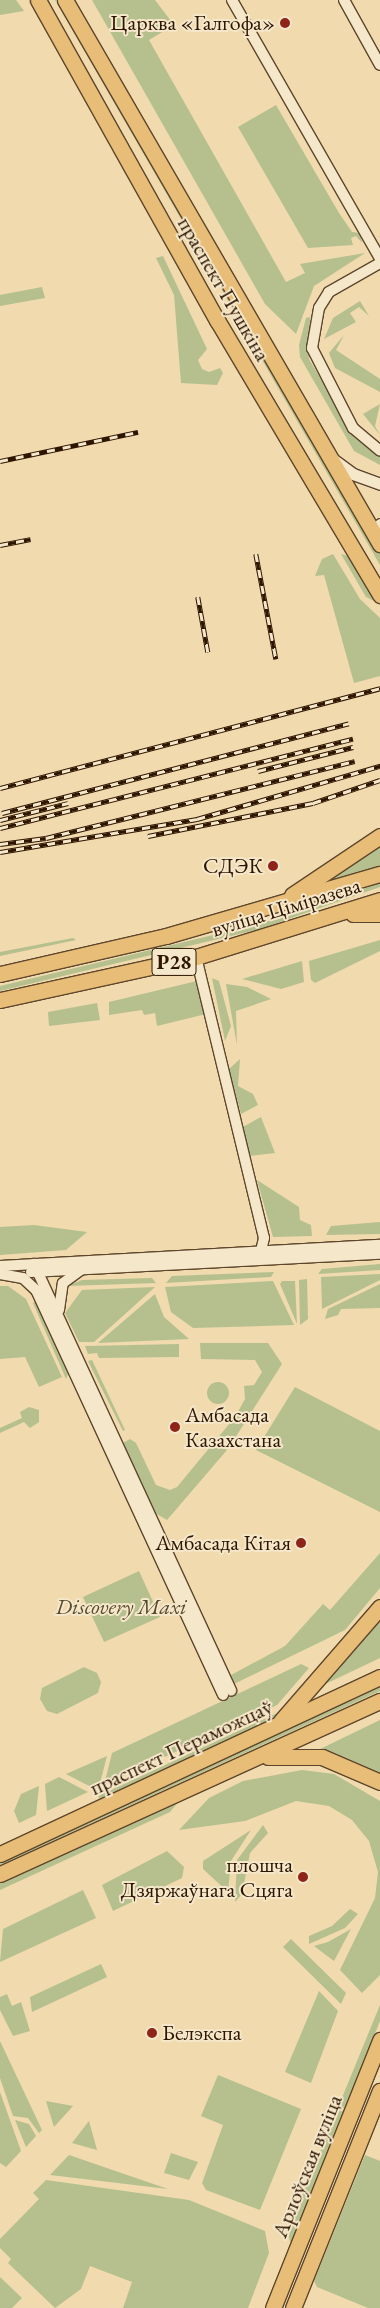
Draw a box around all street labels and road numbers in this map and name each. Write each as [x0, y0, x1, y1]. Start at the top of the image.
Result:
street label: праспект Пушкіна [172, 212, 276, 366]
street label: вуліца Ціміразева [208, 872, 364, 942]
road number: Р28 [152, 944, 196, 980]
street label: праспект Пераможцаў [85, 1693, 277, 1801]
street label: Арлоўская вуліца [266, 2091, 348, 2241]

